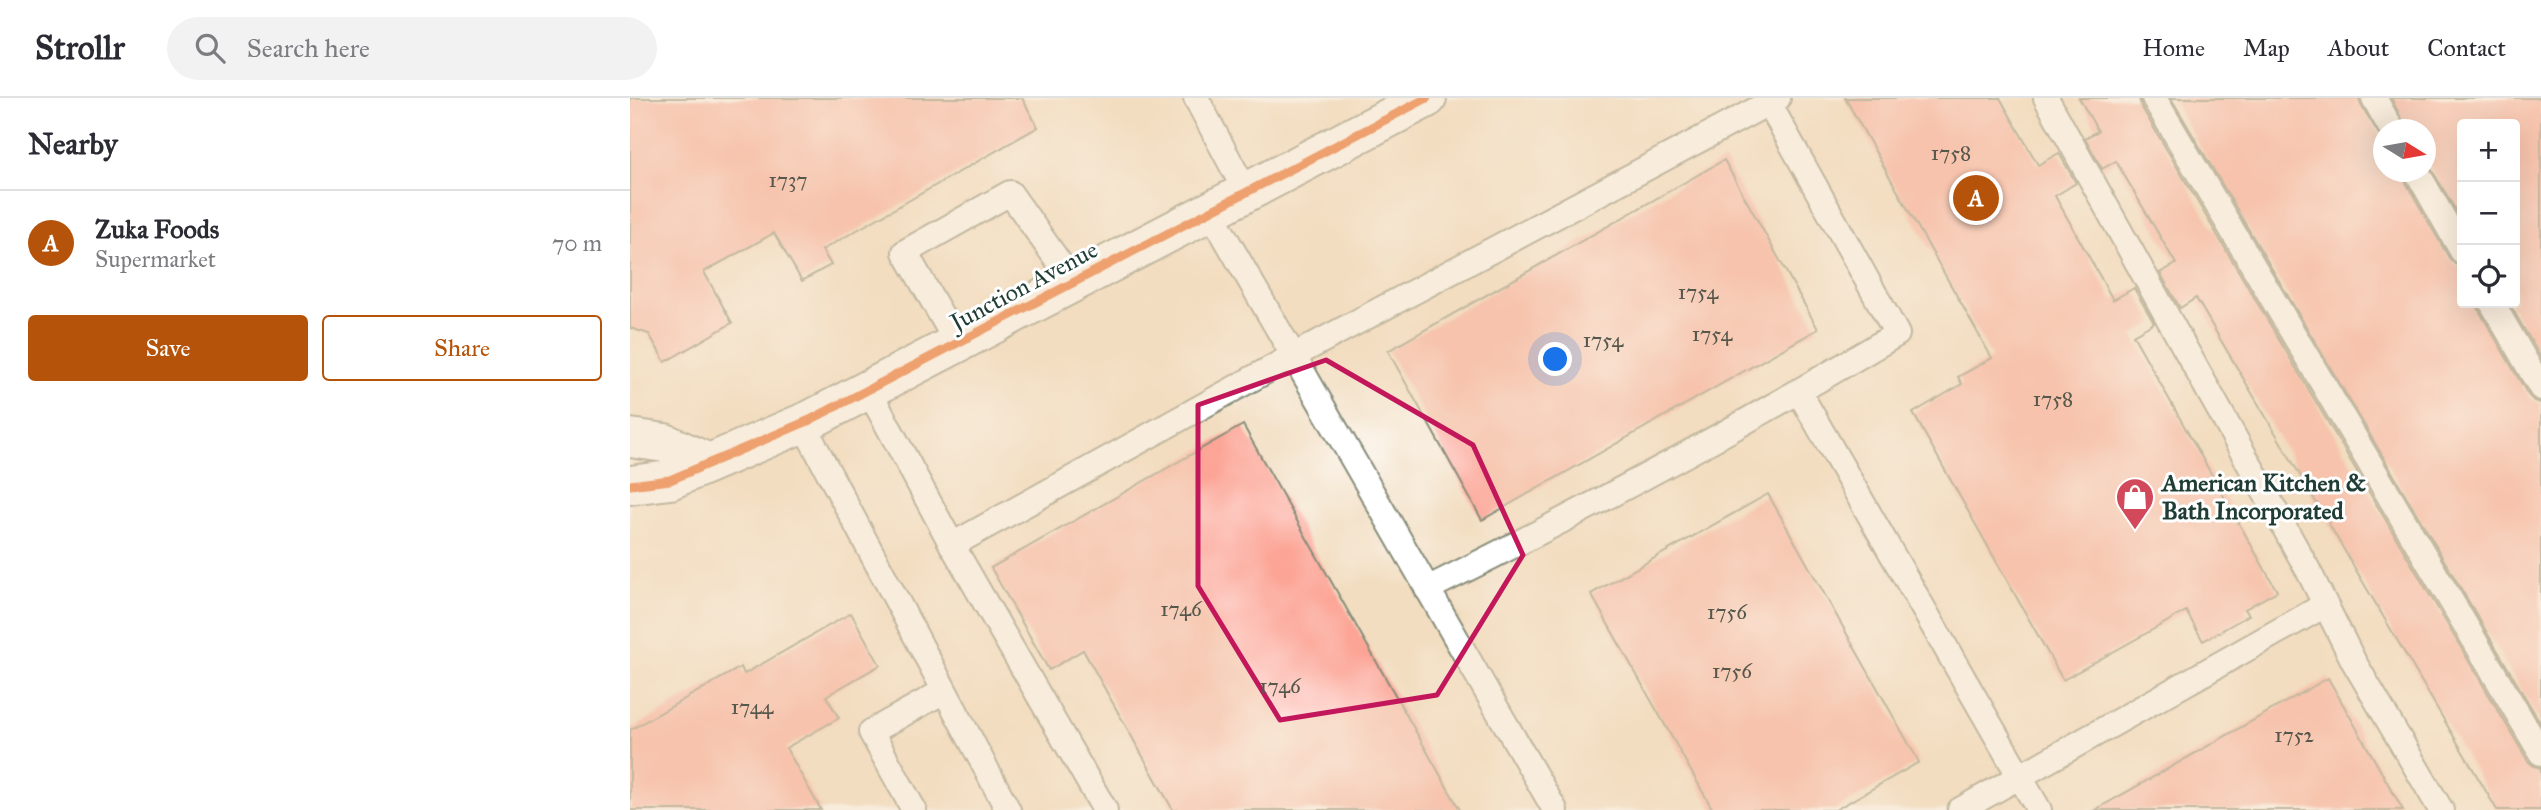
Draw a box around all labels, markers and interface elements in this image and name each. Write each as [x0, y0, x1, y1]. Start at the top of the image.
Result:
search box [167, 17, 657, 80]
text: Strollr [35, 28, 125, 68]
icon: search [191, 29, 229, 67]
text: Search here [247, 32, 370, 64]
text: Home [2142, 33, 2205, 63]
text: Map [2243, 33, 2290, 63]
text: About [2328, 33, 2389, 63]
text: Contact [2427, 33, 2506, 63]
north arrow [2373, 119, 2436, 182]
map controls [2457, 119, 2520, 308]
button: + [2457, 119, 2520, 182]
text: Nearby [28, 126, 118, 162]
house number: 1758 [1931, 140, 1971, 166]
house number: 1737 [768, 167, 808, 193]
pin: A [1953, 172, 1999, 224]
button: − [2457, 182, 2520, 245]
text: Zuka Foods [95, 213, 219, 245]
text: A [43, 229, 59, 257]
text: 70 m [552, 229, 602, 257]
street label: Junction Avenue [943, 235, 1103, 339]
text: Supermarket [95, 245, 216, 273]
button: locate [2457, 245, 2520, 308]
house number: 1754 [1678, 279, 1720, 305]
button: Save [28, 315, 308, 381]
button: Share [322, 315, 602, 381]
house number: 1754 [1692, 321, 1734, 347]
house number: 1754 [1583, 327, 1625, 353]
your location [1538, 342, 1572, 376]
house number: 1758 [2033, 386, 2073, 412]
place label: American Kitchen & Bath Incorporated [2160, 468, 2366, 526]
shop icon: American Kitchen & Bath Incorporated [2114, 476, 2156, 531]
house number: 1746 [1160, 596, 1203, 622]
house number: 1756 [1707, 599, 1748, 625]
house number: 1756 [1712, 658, 1753, 684]
house number: 1746 [1259, 673, 1302, 699]
house number: 1744 [731, 694, 774, 720]
house number: 1752 [2274, 722, 2314, 748]

